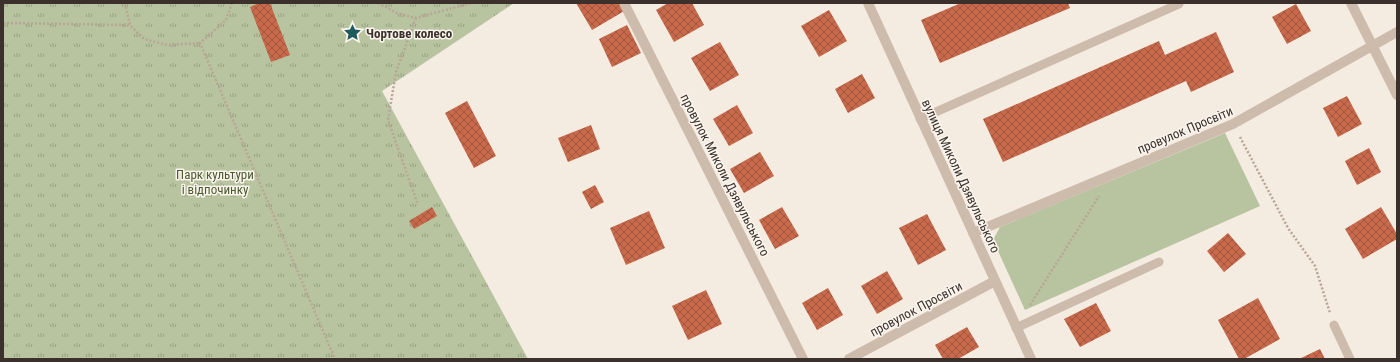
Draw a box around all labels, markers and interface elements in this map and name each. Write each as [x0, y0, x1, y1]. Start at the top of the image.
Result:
place icon: Чортове колесо [343, 23, 363, 43]
place label: Чортове колесо [366, 26, 453, 41]
street label: провулок Миколи Дзявульського [677, 91, 773, 259]
street label: вулиця Миколи Дзявульського [919, 97, 1003, 255]
street label: провулок Просвіти [1135, 103, 1235, 157]
park label: Парк культури і відпочинку [176, 167, 254, 197]
street label: провулок Просвіти [867, 278, 965, 340]

